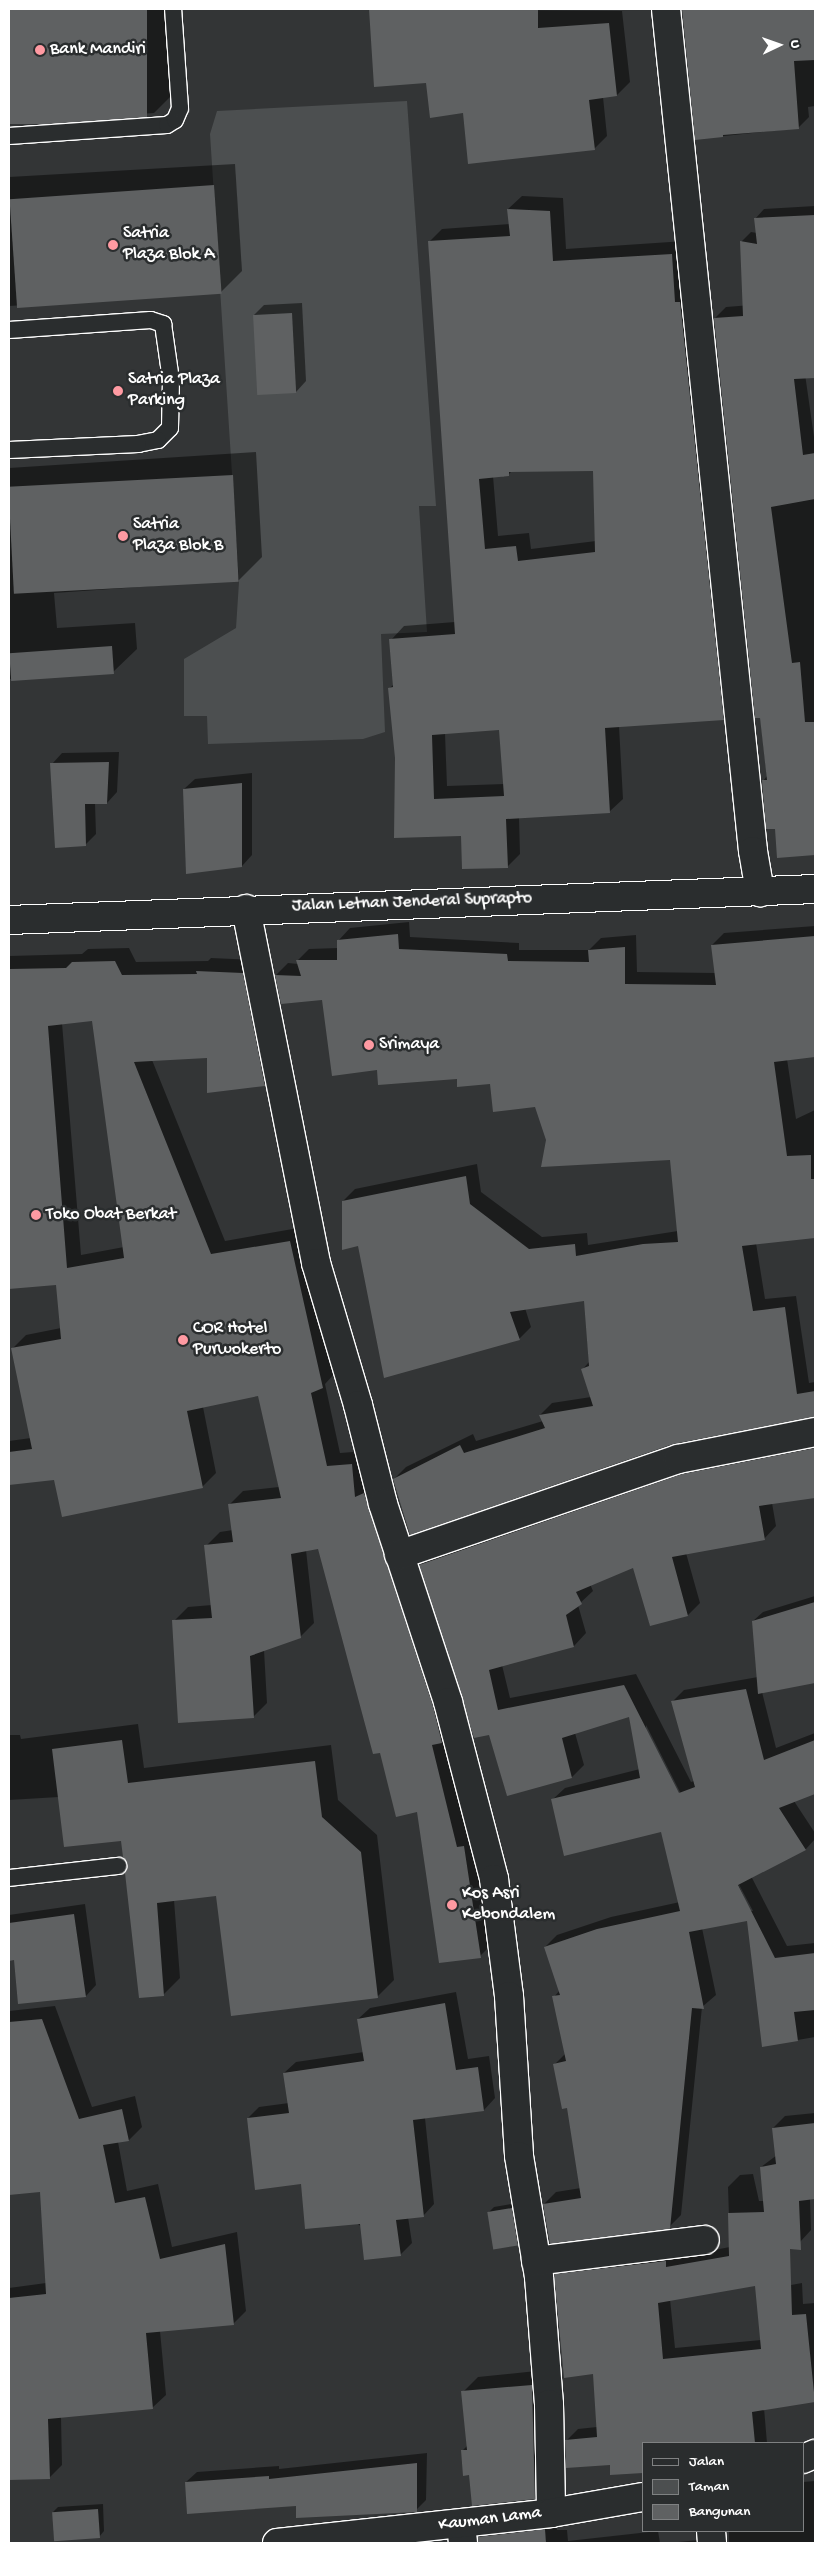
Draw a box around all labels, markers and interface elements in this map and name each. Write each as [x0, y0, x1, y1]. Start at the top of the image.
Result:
north arrow [754, 20, 804, 70]
place label: Bank Mandiri [50, 39, 146, 61]
text: U [786, 40, 803, 49]
marker: Bank Mandiri [34, 44, 46, 56]
place label: Satria Plaza Blok A [123, 224, 214, 266]
marker: Satria Plaza Blok A [107, 239, 119, 251]
place label: Satria Plaza Parking [128, 370, 220, 412]
marker: Satria Plaza Parking [112, 385, 124, 397]
place label: Satria Plaza Blok B [133, 515, 223, 558]
marker: Satria Plaza Blok B [117, 530, 129, 542]
street label: Jalan Letnan Jenderal Suprapto [292, 888, 532, 918]
place label: Srimaya [379, 1034, 439, 1056]
marker: Srimaya [363, 1039, 375, 1051]
place label: Toko Obat Berkat [46, 1204, 176, 1226]
marker: Toko Obat Berkat [30, 1209, 42, 1221]
place label: COR Hotel Purwokerto [193, 1319, 281, 1362]
marker: COR Hotel Purwokerto [177, 1334, 189, 1346]
place label: Kos Asri Kebondalem [462, 1884, 555, 1926]
marker: Kos Asri Kebondalem [446, 1899, 458, 1911]
legend [642, 2442, 804, 2532]
text: Jalan [689, 2453, 724, 2471]
text: Taman [689, 2478, 729, 2496]
street label: Kauman Lama [437, 2503, 543, 2537]
text: Bangunan [689, 2503, 750, 2521]

